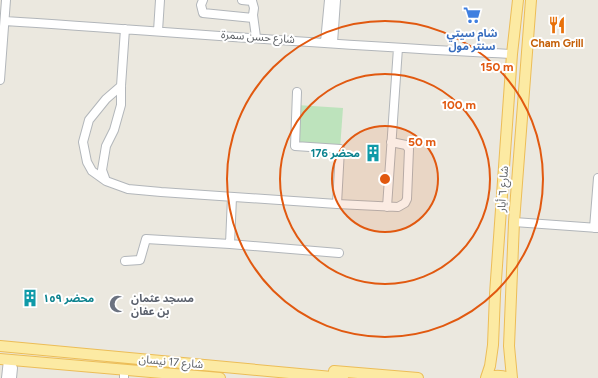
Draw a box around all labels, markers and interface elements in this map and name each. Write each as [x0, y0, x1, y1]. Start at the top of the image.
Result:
supermarket icon: شام سيتي سنتر مول [462, 5, 482, 25]
restaurant icon: Cham Grill [547, 15, 567, 35]
place label: شام سيتي سنتر مول [447, 27, 497, 53]
street label: شارع حسن سمرة [221, 28, 296, 47]
place label: Cham Grill [531, 37, 584, 50]
text: 150 m [480, 60, 514, 74]
text: 100 m [442, 98, 476, 112]
text: 50 m [408, 135, 436, 149]
building icon: محضر 176 [363, 143, 383, 163]
place label: محضر 176 [311, 147, 360, 160]
street label: شارع ٦ أيار [494, 165, 512, 214]
centre of rings [378, 172, 392, 186]
building icon: محضر ١٥٩ [20, 288, 40, 308]
place label: محضر ١٥٩ [43, 292, 94, 305]
place label: مسجد عثمان بن عفان [131, 292, 194, 318]
mosque icon: مسجد عثمان بن عفان [108, 294, 128, 314]
street label: شارع 17 نيسان [138, 353, 204, 372]

